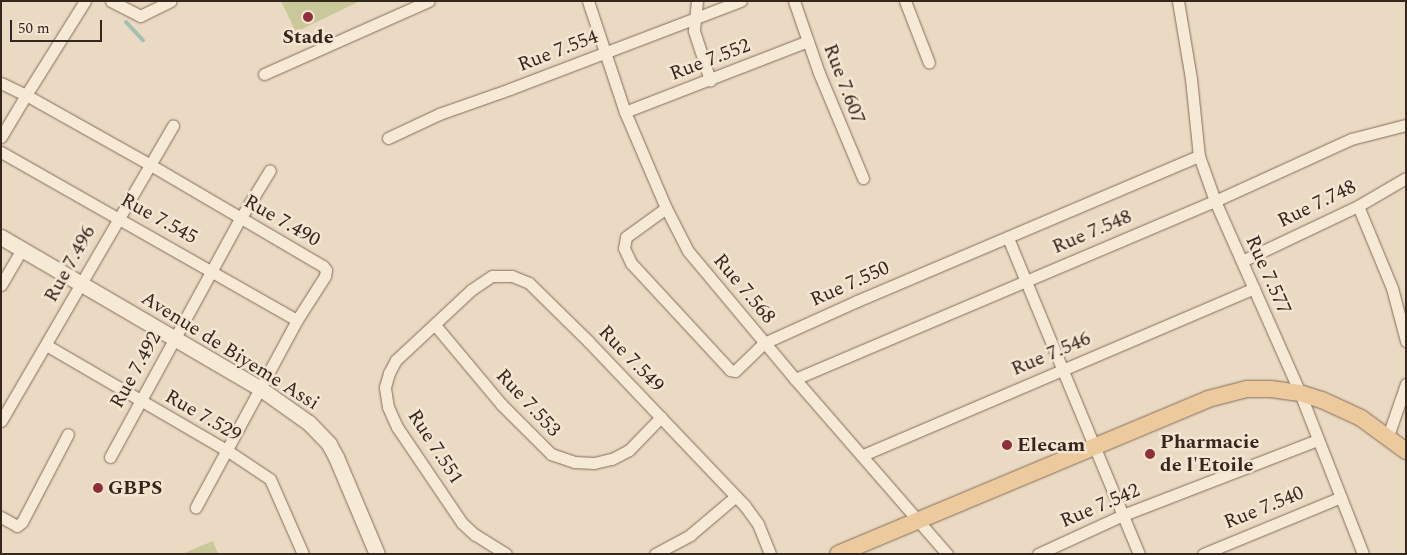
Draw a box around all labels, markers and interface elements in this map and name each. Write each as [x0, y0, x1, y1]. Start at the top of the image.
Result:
scale bar [12, 10, 105, 42]
marker: Stade [302, 11, 314, 23]
text: 50 m [18, 17, 50, 40]
place label: Stade [282, 25, 334, 49]
street label: Rue 7.554 [514, 25, 602, 77]
street label: Rue 7.552 [666, 34, 754, 86]
street label: Rue 7.607 [818, 40, 870, 128]
street label: Rue 7.748 [1274, 175, 1360, 233]
street label: Rue 7.545 [116, 188, 202, 250]
street label: Rue 7.490 [240, 190, 324, 252]
street label: Rue 7.548 [1049, 205, 1135, 259]
street label: Rue 7.496 [39, 221, 101, 307]
street label: Rue 7.577 [1240, 232, 1296, 318]
street label: Rue 7.568 [708, 249, 780, 329]
street label: Rue 7.550 [807, 256, 893, 312]
street label: Avenue de Biyeme Assi [136, 286, 324, 416]
street label: Rue 7.549 [593, 320, 669, 398]
street label: Rue 7.492 [105, 327, 167, 413]
street label: Rue 7.546 [1008, 327, 1094, 381]
street label: Rue 7.553 [491, 364, 565, 442]
street label: Rue 7.529 [161, 385, 245, 447]
street label: Rue 7.551 [402, 405, 468, 489]
place label: Pharmacie de l'Etoile [1160, 430, 1259, 477]
place label: Elecam [1017, 433, 1085, 457]
marker: Elecam [1001, 439, 1013, 451]
marker: Pharmacie de l'Etoile [1144, 448, 1156, 460]
place label: GBPS [108, 476, 162, 500]
street label: Rue 7.542 [1057, 479, 1143, 533]
street label: Rue 7.540 [1221, 481, 1307, 535]
marker: GBPS [92, 482, 104, 494]

